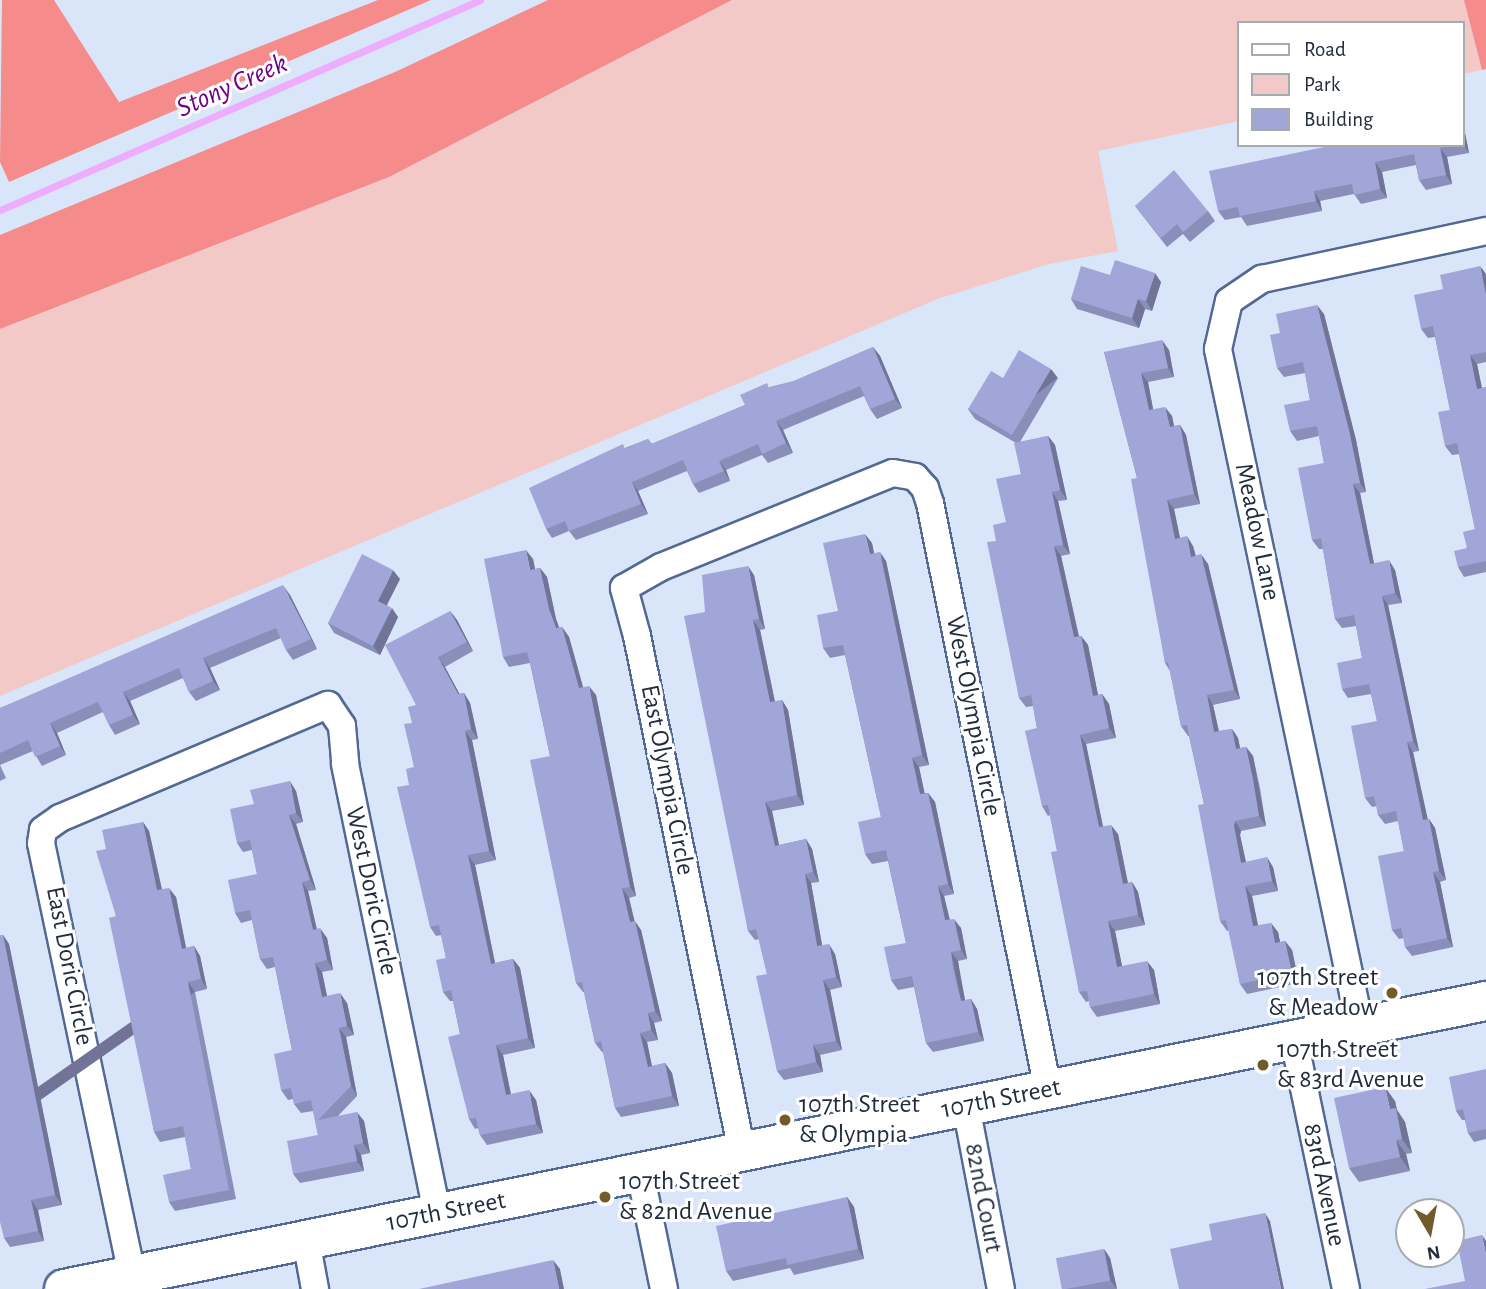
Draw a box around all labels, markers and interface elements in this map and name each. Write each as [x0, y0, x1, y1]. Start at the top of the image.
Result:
legend [1238, 21, 1465, 147]
text: Road [1304, 39, 1346, 60]
water label: Stony Creek [171, 47, 293, 125]
text: Park [1304, 74, 1340, 95]
text: Building [1304, 109, 1373, 130]
street label: Meadow Lane [1227, 460, 1287, 604]
street label: West Olympia Circle [938, 613, 1008, 819]
street label: East Olympia Circle [633, 682, 701, 878]
street label: West Doric Circle [338, 804, 404, 978]
street label: East Doric Circle [38, 884, 100, 1048]
place label: 107th Street & Meadow [1257, 962, 1378, 1024]
marker: 107th Street & Meadow [1384, 985, 1400, 1001]
place label: 107th Street & 83rd Avenue [1277, 1034, 1424, 1096]
marker: 107th Street & 83rd Avenue [1255, 1057, 1271, 1073]
street label: 107th Street [939, 1072, 1063, 1126]
place label: 107th Street & Olympia [799, 1089, 920, 1150]
marker: 107th Street & Olympia [777, 1112, 793, 1128]
street label: 83rd Avenue [1296, 1121, 1352, 1249]
street label: 82nd Court [957, 1141, 1009, 1255]
place label: 107th Street & 82nd Avenue [619, 1166, 772, 1228]
street label: 107th Street [384, 1185, 508, 1239]
marker: 107th Street & 82nd Avenue [597, 1189, 613, 1205]
north arrow [1395, 1198, 1465, 1268]
text: N [1425, 1242, 1442, 1263]

